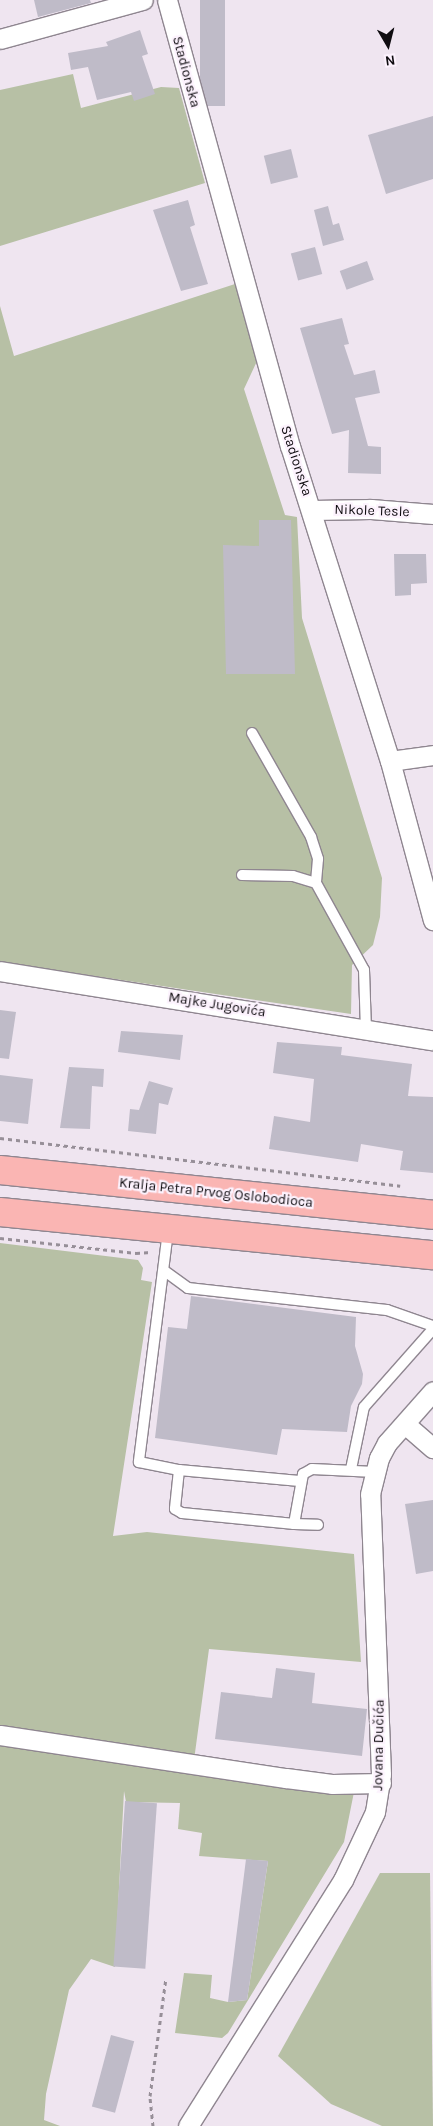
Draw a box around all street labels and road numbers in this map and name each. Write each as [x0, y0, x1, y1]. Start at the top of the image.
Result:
street label: Stadionska [168, 35, 204, 109]
street label: Stadionska [277, 424, 315, 498]
street label: Nikole Tesle [334, 501, 410, 521]
street label: Majke Jugovića [167, 989, 267, 1021]
street label: Kralja Petra Prvog Oslobodioca [118, 1174, 314, 1212]
street label: Jovana Dučića [370, 1699, 388, 1791]

